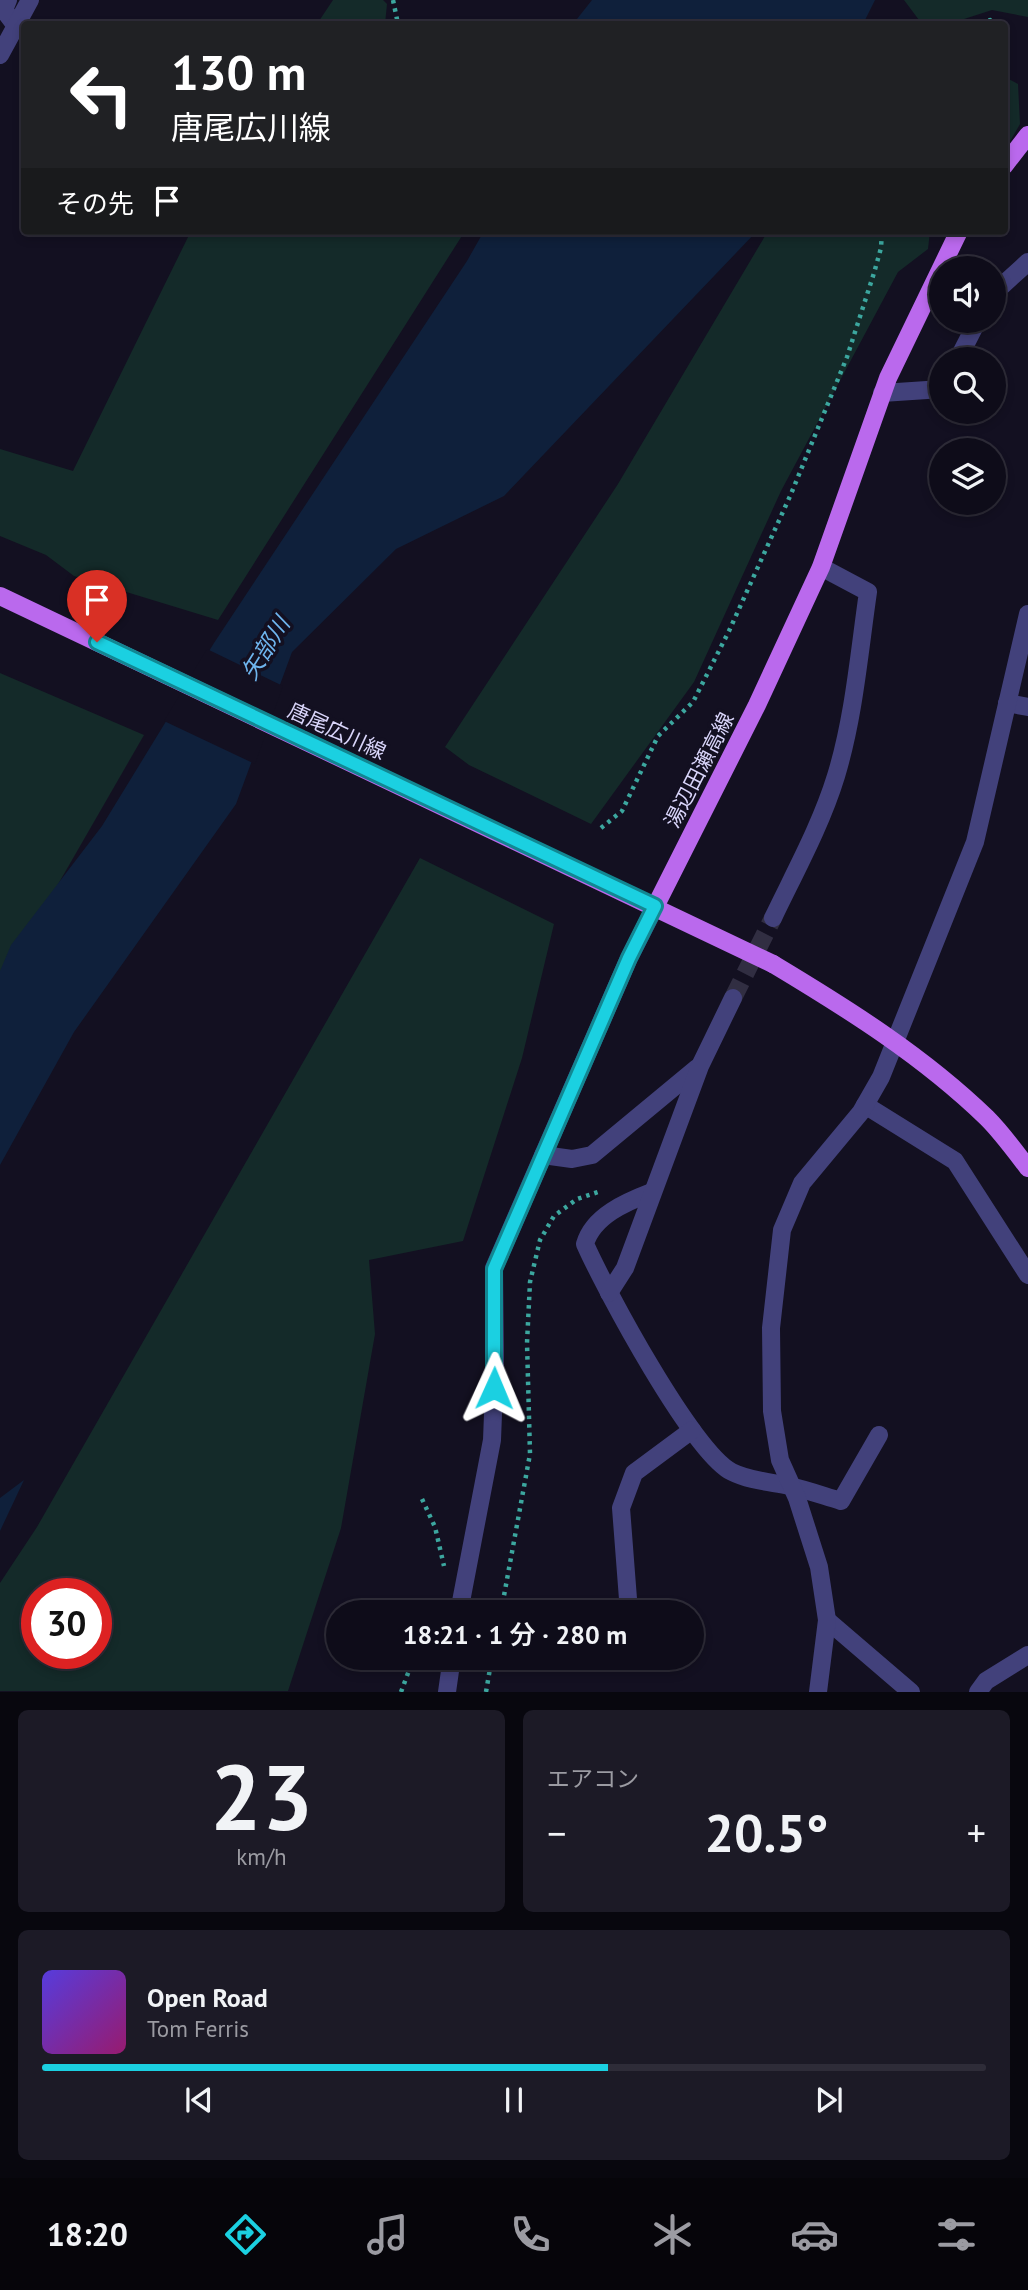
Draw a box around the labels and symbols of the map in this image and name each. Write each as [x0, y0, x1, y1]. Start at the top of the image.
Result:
pin [67, 570, 127, 642]
water label: 矢部川 [234, 609, 297, 685]
street label: 唐尾広川線 [284, 697, 390, 765]
street label: 湯辺田瀬高線 [658, 708, 740, 832]
position arrow [457, 1351, 531, 1425]
speed limit sign: 30 [21, 1578, 112, 1669]

